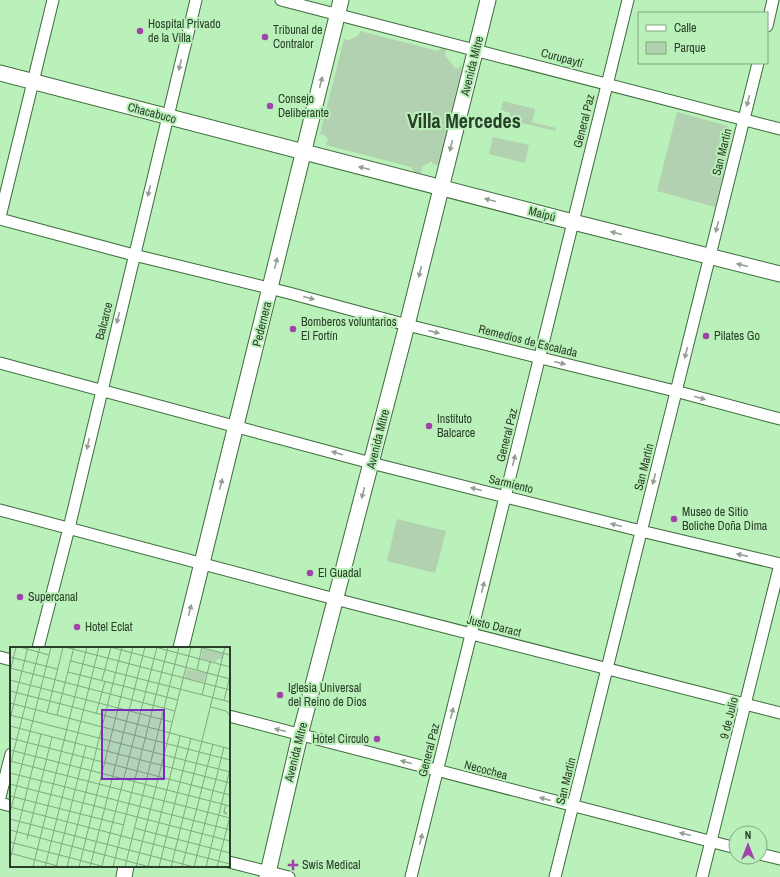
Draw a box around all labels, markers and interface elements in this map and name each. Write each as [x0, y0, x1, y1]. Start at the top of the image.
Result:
legend [638, 12, 768, 64]
place label: Hospital Privado de la Villa [148, 16, 221, 46]
text: Calle [674, 20, 696, 36]
place label: Tribunal de Contralor [273, 22, 322, 52]
marker: Hospital Privado de la Villa [135, 26, 145, 36]
marker: Tribunal de Contralor [260, 32, 270, 42]
street label: Avenida Mitre [457, 34, 487, 99]
text: Parque [674, 40, 706, 56]
street label: Curupaytí [539, 45, 585, 71]
one-way arrow [177, 59, 183, 71]
one-way arrow [318, 76, 324, 88]
place label: Consejo Deliberante [278, 91, 329, 121]
street label: General Paz [570, 92, 598, 149]
one-way arrow [745, 95, 751, 107]
street label: Chacabuco [126, 99, 178, 127]
marker: Consejo Deliberante [265, 101, 275, 111]
district label: Villa Mercedes [407, 107, 521, 134]
street label: San Martín [708, 127, 736, 177]
one-way arrow [448, 141, 454, 153]
one-way arrow [358, 164, 371, 170]
one-way arrow [146, 186, 152, 198]
one-way arrow [484, 197, 496, 203]
street label: Maipú [527, 203, 557, 225]
one-way arrow [714, 221, 720, 233]
one-way arrow [610, 230, 622, 236]
one-way arrow [274, 257, 280, 269]
one-way arrow [736, 262, 748, 268]
one-way arrow [416, 266, 422, 279]
one-way arrow [303, 295, 315, 301]
street label: Pedernera [249, 299, 275, 348]
street label: Balcarce [92, 300, 116, 342]
one-way arrow [115, 311, 121, 324]
place label: Bomberos voluntarios El Fortín [301, 314, 397, 344]
street label: Remedios de Escalada [477, 321, 580, 361]
marker: Bomberos voluntarios El Fortín [288, 324, 298, 334]
place label: Pilates Go [714, 328, 760, 344]
one-way arrow [428, 329, 440, 335]
marker: Pilates Go [701, 331, 711, 341]
one-way arrow [682, 347, 688, 359]
one-way arrow [554, 360, 567, 366]
one-way arrow [694, 395, 706, 401]
street label: General Paz [493, 406, 521, 463]
street label: Avenida Mitre [363, 407, 393, 472]
place label: Instituto Balcarce [437, 411, 475, 441]
marker: Instituto Balcarce [424, 421, 434, 431]
one-way arrow [85, 438, 91, 450]
street label: San Martín [630, 442, 658, 492]
one-way arrow [330, 450, 343, 456]
one-way arrow [511, 454, 517, 466]
street label: Sarmiento [487, 471, 535, 497]
one-way arrow [651, 473, 657, 485]
one-way arrow [219, 478, 225, 490]
one-way arrow [470, 486, 482, 492]
one-way arrow [360, 487, 366, 500]
place label: Museo de Sitio Boliche Doña Dima [682, 504, 768, 534]
marker: Museo de Sitio Boliche Doña Dima [669, 514, 679, 524]
one-way arrow [609, 521, 622, 527]
one-way arrow [736, 551, 748, 557]
place label: El Guadal [318, 565, 361, 581]
marker: El Guadal [305, 568, 315, 578]
one-way arrow [480, 580, 486, 592]
place label: Supercanal [28, 589, 78, 605]
marker: Supercanal [15, 592, 25, 602]
one-way arrow [188, 604, 194, 616]
street label: Justo Daract [465, 612, 523, 641]
place label: Hotel Eclat [85, 619, 133, 635]
marker: Hotel Eclat [72, 622, 82, 632]
inset map [10, 647, 230, 867]
place label: Iglesia Universal del Reino de Dios [288, 680, 367, 710]
marker: Iglesia Universal del Reino de Dios [275, 690, 285, 700]
street label: 9 de Julio [716, 695, 742, 741]
one-way arrow [449, 707, 455, 719]
street label: Avenida Mitre [281, 720, 311, 785]
street label: General Paz [415, 721, 443, 778]
one-way arrow [274, 726, 286, 732]
place label: Hotel Circulo [312, 731, 369, 747]
marker: Hotel Circulo [372, 734, 382, 744]
street label: San Martín [552, 756, 580, 806]
street label: Necochea [463, 757, 510, 784]
one-way arrow [400, 759, 412, 765]
one-way arrow [539, 795, 551, 801]
north arrow [728, 825, 768, 865]
text: N [745, 828, 751, 842]
one-way arrow [678, 831, 691, 837]
one-way arrow [418, 833, 424, 845]
place label: Swis Medical [302, 857, 361, 873]
marker: Swis Medical [287, 859, 299, 871]

